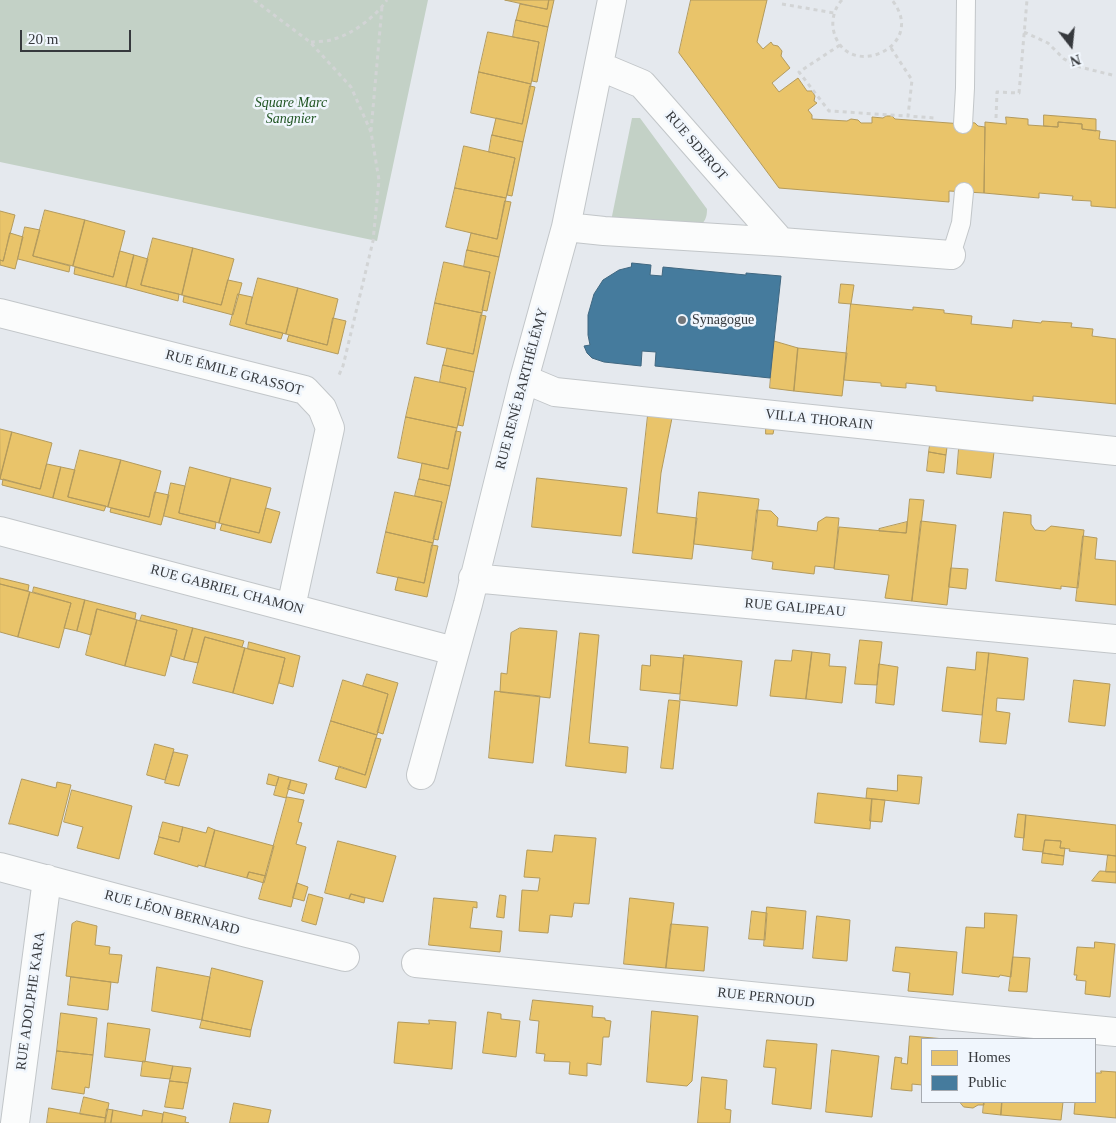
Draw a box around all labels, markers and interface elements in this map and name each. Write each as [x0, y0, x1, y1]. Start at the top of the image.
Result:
scale bar [22, 20, 134, 52]
north arrow [1046, 20, 1096, 70]
text: 20 m [28, 31, 58, 47]
text: N [1068, 51, 1082, 69]
park label: Square Marc Sangnier [255, 95, 327, 128]
street label: RUE SDEROT [661, 108, 731, 184]
street label: RUE RENÉ BARTHÉLÉMY [492, 306, 552, 472]
place label: Synagogue [692, 312, 754, 328]
marker: Synagogue [676, 314, 688, 326]
street label: RUE ÉMILE GRASSOT [163, 347, 305, 399]
street label: VILLA THORAIN [764, 406, 874, 434]
street label: RUE GABRIEL CHAMON [149, 561, 305, 619]
street label: RUE GALIPEAU [744, 595, 846, 621]
street label: RUE LÉON BERNARD [103, 887, 241, 939]
street label: RUE ADOLPHE KARA [13, 931, 49, 1071]
street label: RUE PERNOUD [717, 985, 815, 1011]
legend [921, 1038, 1096, 1103]
text: Homes [968, 1049, 1011, 1065]
text: Public [968, 1074, 1006, 1090]

